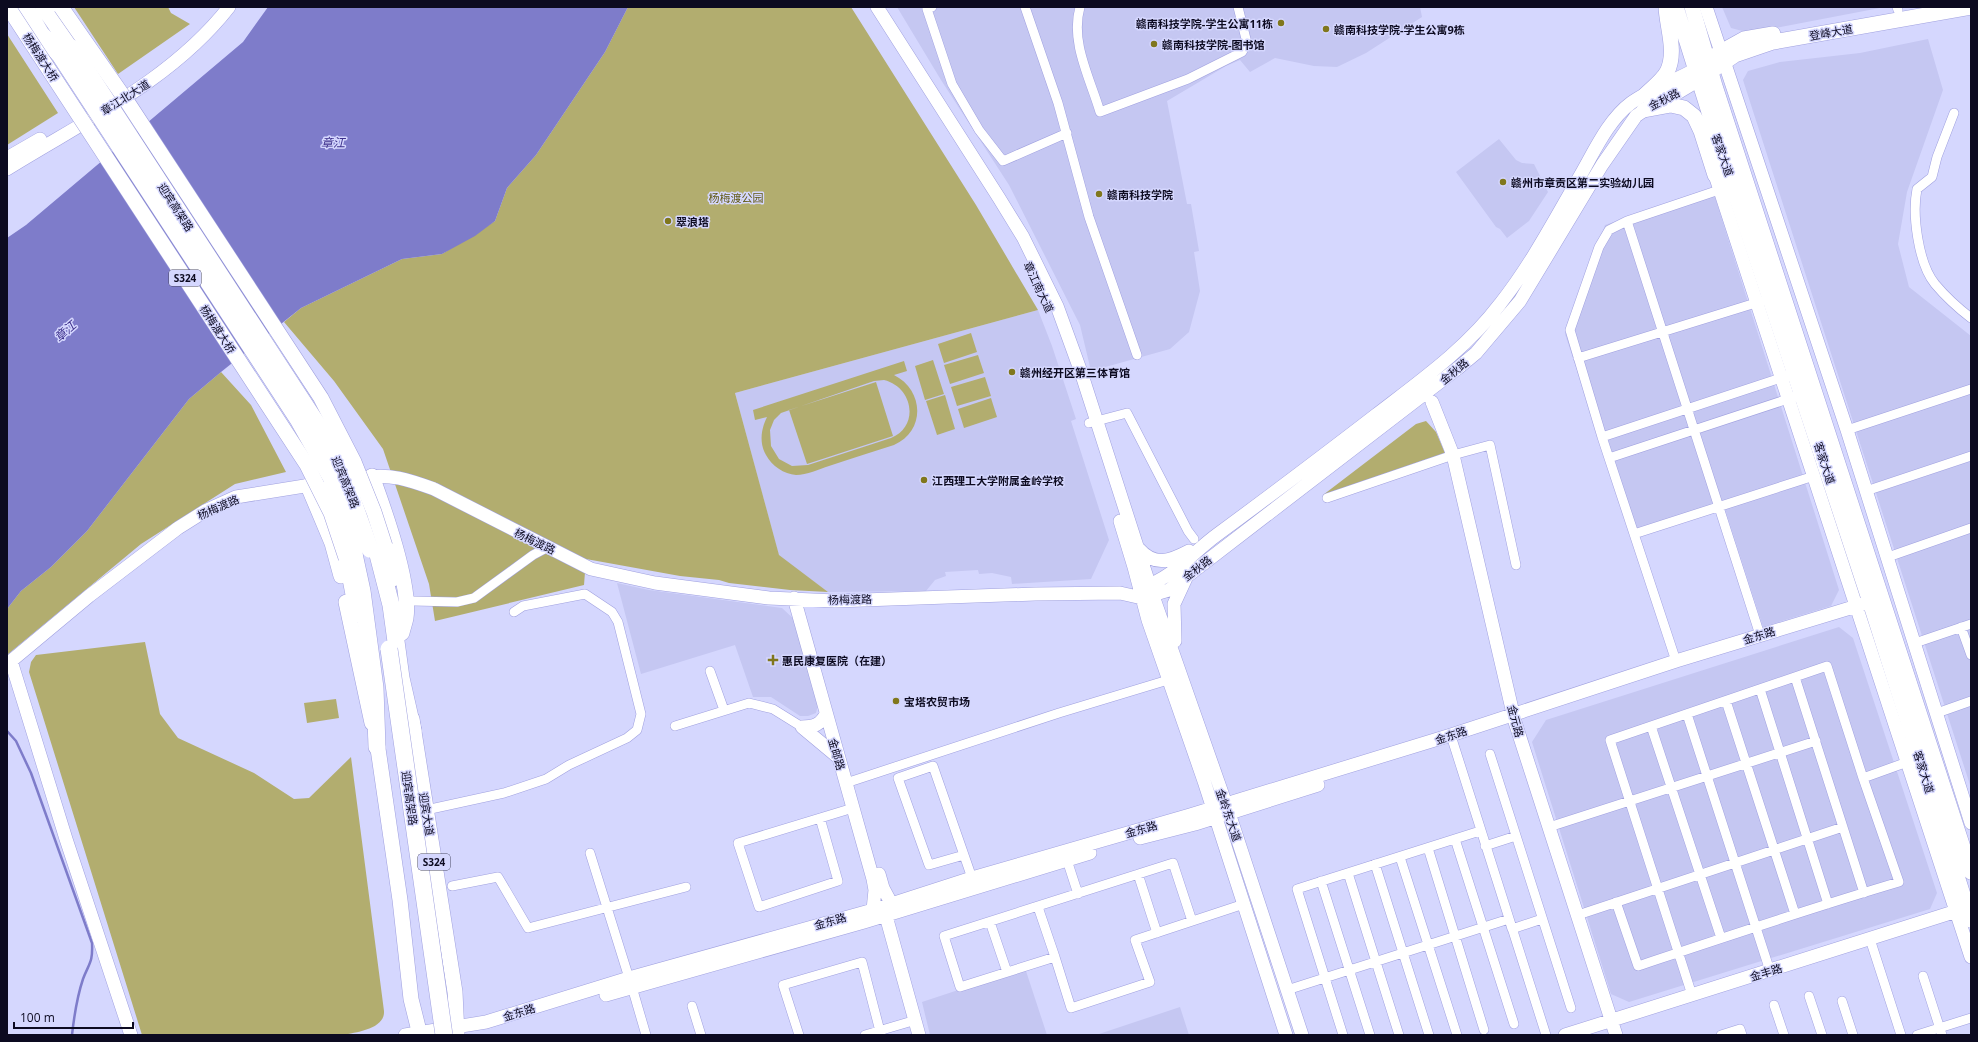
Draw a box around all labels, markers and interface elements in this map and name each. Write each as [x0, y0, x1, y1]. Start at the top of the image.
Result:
place label: 赣南科技学院-学生公寓11栋 [1136, 16, 1273, 31]
marker: 赣南科技学院-学生公寓11栋 [1276, 18, 1286, 28]
street label: 登峰大道 [1808, 21, 1854, 43]
place label: 赣南科技学院-学生公寓9栋 [1334, 22, 1465, 37]
marker: 赣南科技学院-学生公寓9栋 [1321, 24, 1331, 34]
street label: 杨梅渡大桥 [20, 30, 62, 84]
place label: 赣南科技学院-图书馆 [1162, 37, 1265, 52]
marker: 赣南科技学院-图书馆 [1149, 39, 1159, 49]
street label: 章江北大道 [98, 76, 152, 118]
street label: 金秋路 [1646, 85, 1682, 113]
street label: 客家大道 [1709, 132, 1737, 178]
water label: 章江 [321, 134, 347, 151]
place label: 赣州市章贡区第二实验幼儿园 [1511, 175, 1654, 190]
marker: 赣州市章贡区第二实验幼儿园 [1498, 177, 1508, 187]
street label: 迎宾高架路 [155, 180, 197, 234]
place label: 赣南科技学院 [1107, 187, 1173, 202]
marker: 赣南科技学院 [1094, 189, 1104, 199]
park label: 杨梅渡公园 [709, 190, 764, 205]
place label: 翠浪塔 [676, 214, 709, 229]
marker: 翠浪塔 [663, 216, 673, 226]
street label: 章江南大道 [1021, 259, 1057, 315]
road number: S324 [169, 270, 201, 286]
street label: 杨梅渡大桥 [197, 302, 239, 356]
water label: 章江 [50, 315, 81, 345]
street label: 金秋路 [1436, 355, 1472, 387]
place label: 赣州经开区第三体育馆 [1020, 365, 1130, 380]
marker: 赣州经开区第三体育馆 [1007, 367, 1017, 377]
street label: 客家大道 [1811, 440, 1839, 486]
street label: 迎宾高架路 [329, 454, 363, 510]
place label: 江西理工大学附属金岭学校 [932, 473, 1064, 488]
marker: 江西理工大学附属金岭学校 [919, 475, 929, 485]
street label: 杨梅渡路 [195, 491, 241, 523]
street label: 杨梅渡路 [512, 525, 558, 557]
street label: 金秋路 [1179, 552, 1215, 584]
street label: 杨梅渡路 [828, 591, 872, 607]
street label: 金东路 [1741, 623, 1777, 647]
place label: 惠民康复医院（在建） [782, 653, 892, 668]
marker: 惠民康复医院（在建） [767, 654, 779, 666]
place label: 宝塔农贸市场 [904, 694, 970, 709]
marker: 宝塔农贸市场 [891, 696, 901, 706]
street label: 金元路 [1504, 703, 1528, 739]
street label: 金东路 [1433, 723, 1469, 747]
street label: 金邮路 [825, 736, 849, 772]
street label: 客家大道 [1910, 749, 1938, 795]
street label: 迎宾高架路 [399, 770, 421, 826]
street label: 金岭东大道 [1213, 787, 1245, 843]
street label: 迎宾大道 [416, 791, 438, 837]
street label: 金东路 [1123, 817, 1159, 841]
road number: S324 [418, 854, 450, 870]
street label: 金东路 [812, 909, 848, 933]
street label: 金丰路 [1748, 960, 1784, 984]
street label: 金东路 [501, 1000, 537, 1024]
scale bar [14, 1004, 133, 1030]
text: 100 m [20, 1009, 55, 1026]

